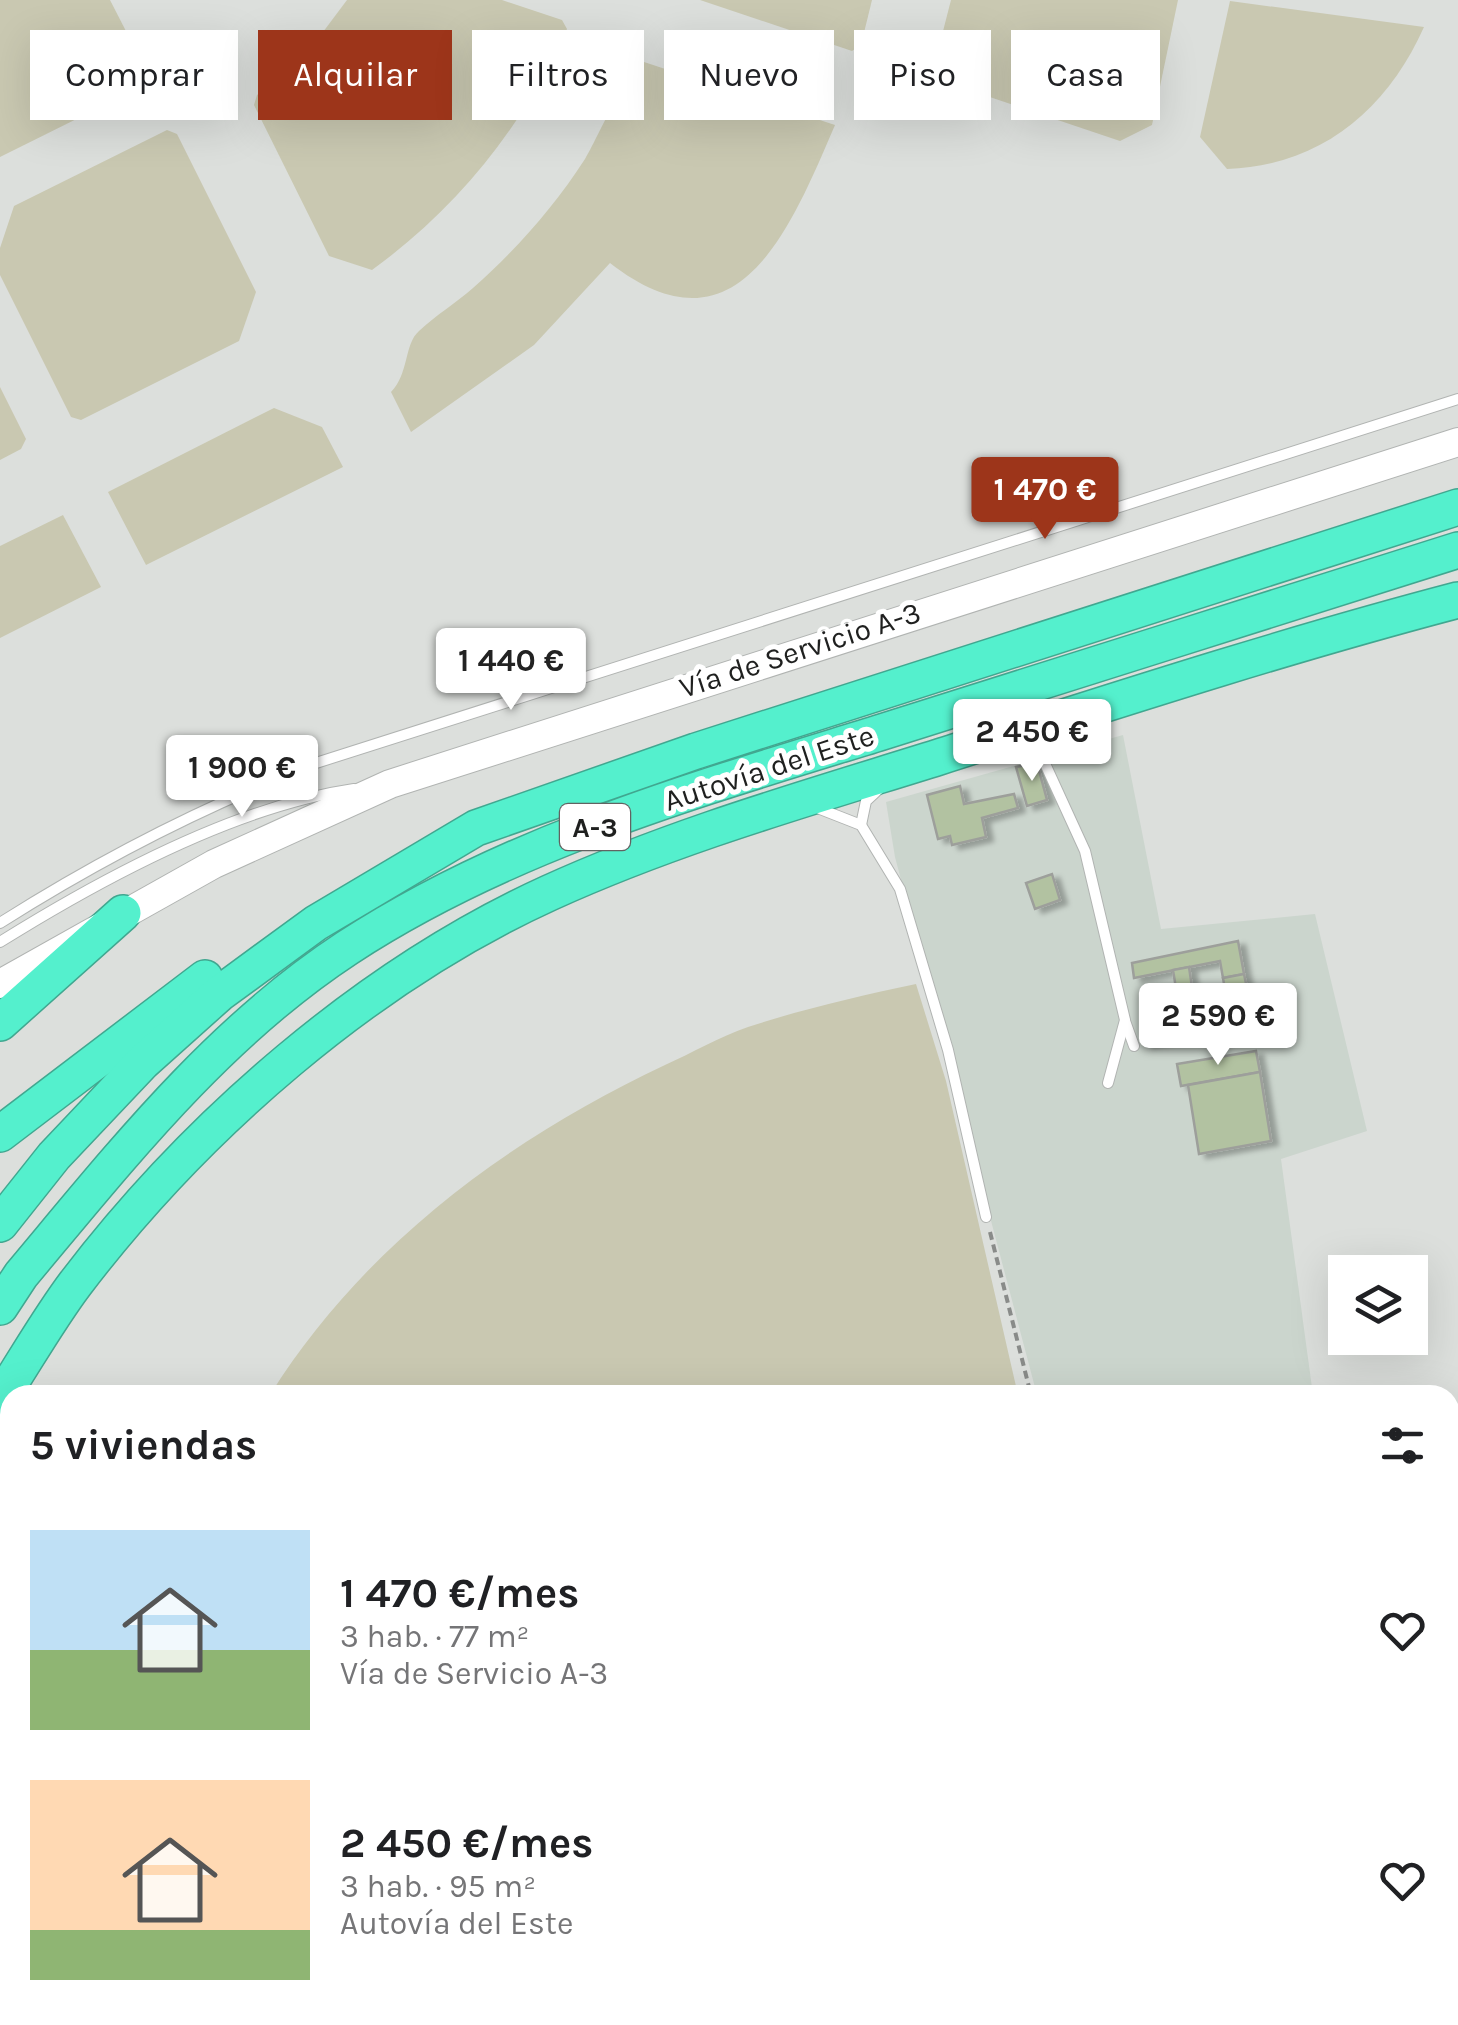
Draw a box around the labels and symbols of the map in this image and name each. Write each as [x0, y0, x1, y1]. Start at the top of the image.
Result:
pin: 1 470 € [953, 457, 1137, 542]
street label: Vía de Servicio A-3 [675, 594, 925, 706]
pin: 1 440 € [419, 628, 603, 713]
pin: 2 450 € [940, 699, 1124, 784]
street label: Autovía del Este [659, 717, 879, 819]
pin: 1 900 € [150, 735, 334, 820]
road number: A-3 [560, 804, 630, 850]
pin: 2 590 € [1126, 983, 1310, 1068]

